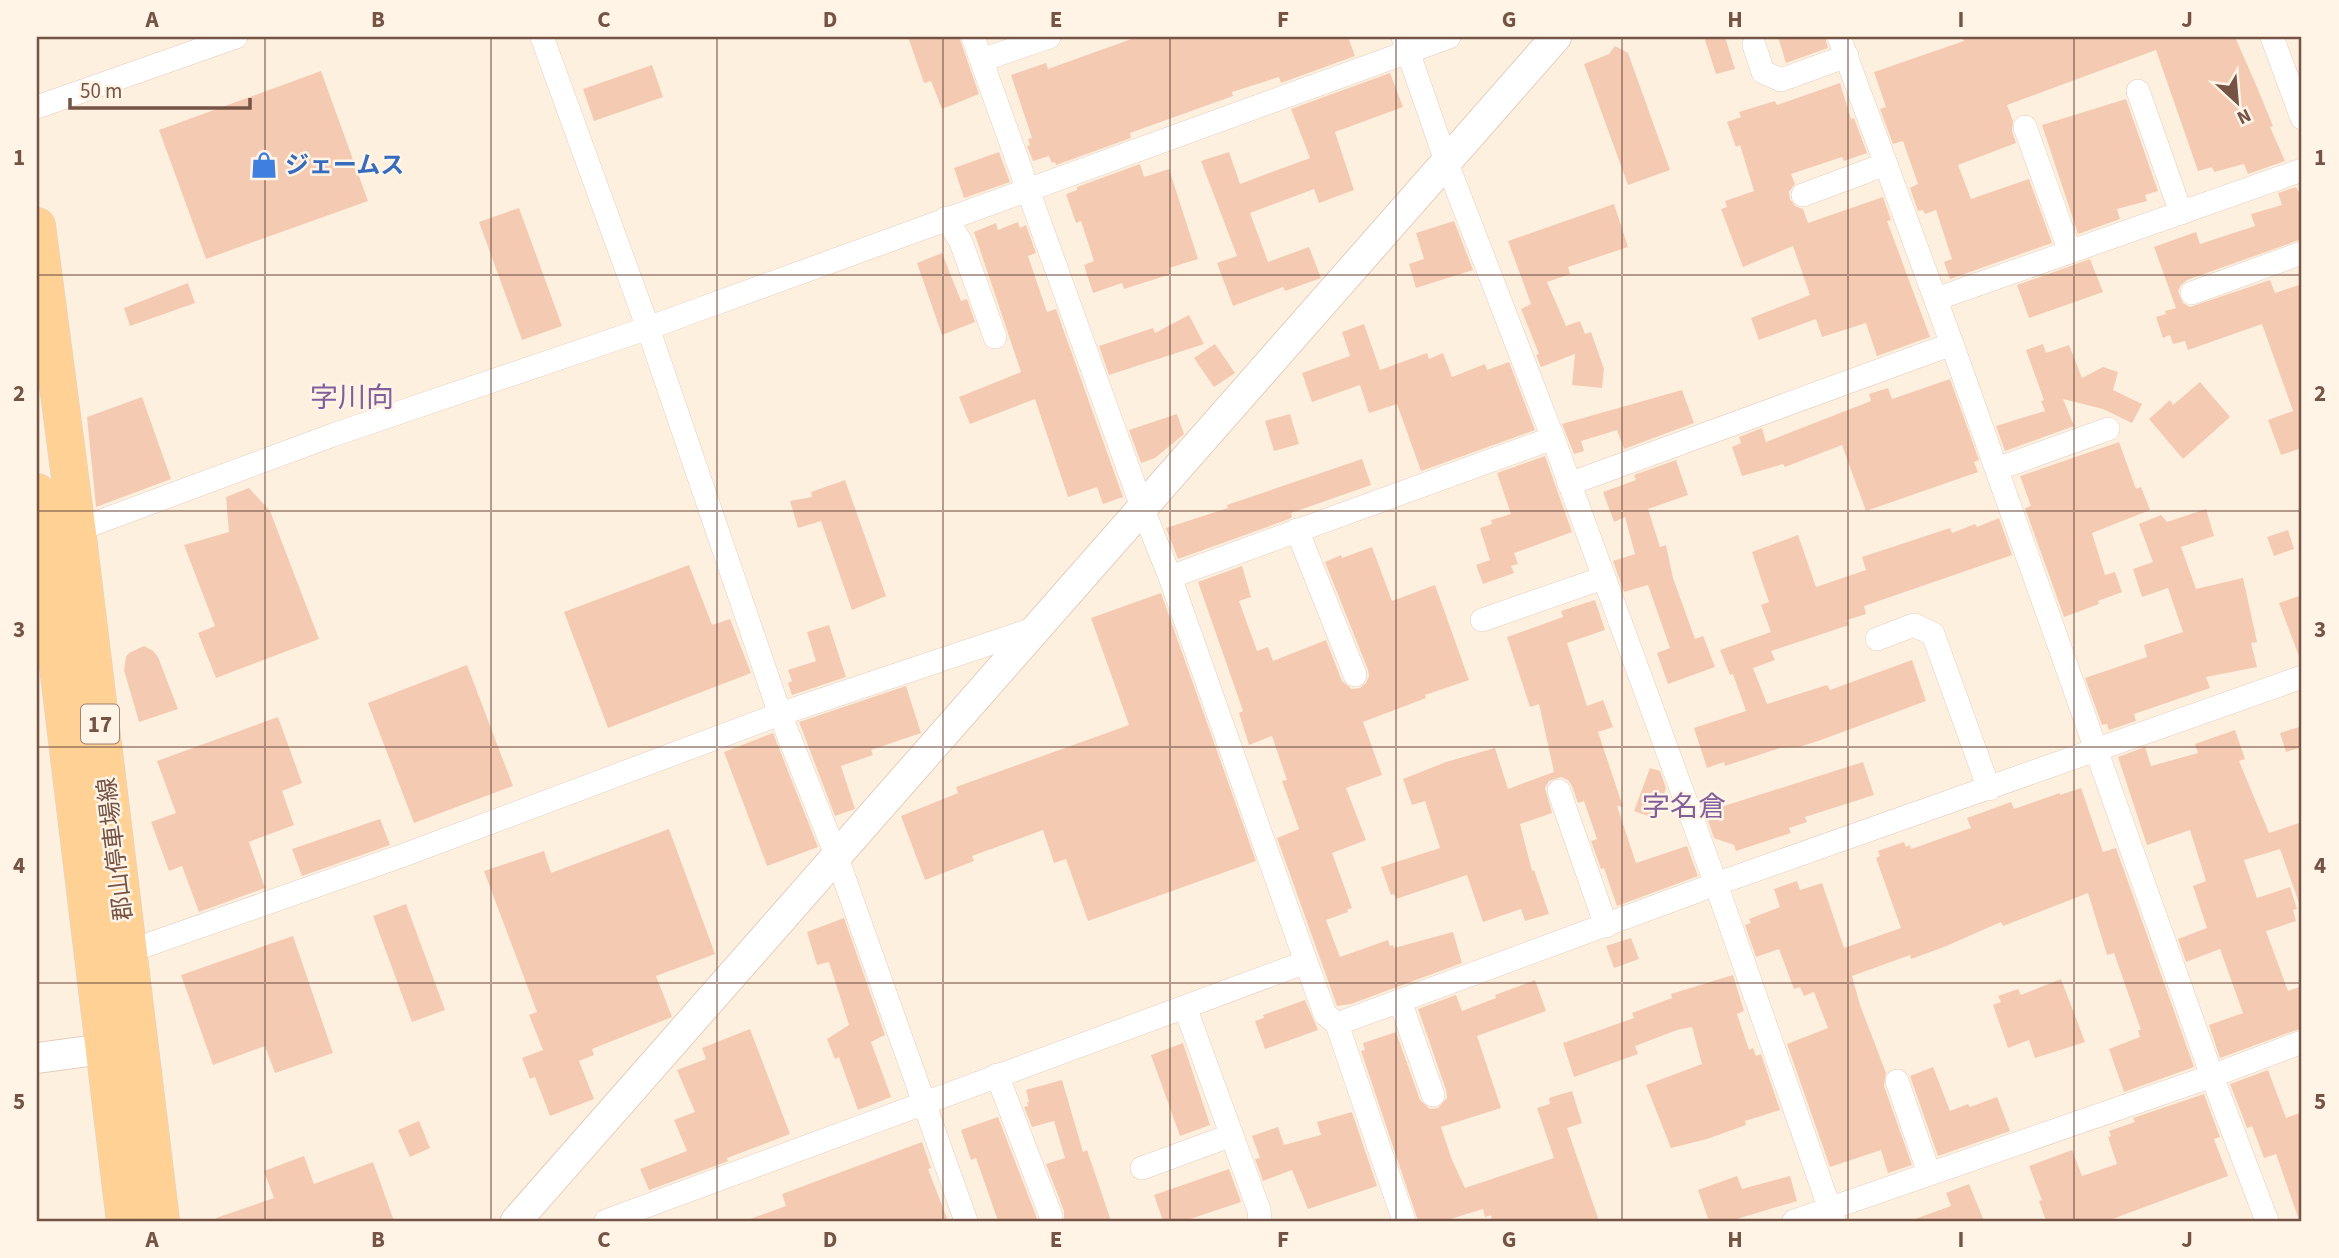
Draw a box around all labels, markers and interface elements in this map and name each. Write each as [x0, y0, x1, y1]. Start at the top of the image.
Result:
text: A [144, 3, 159, 36]
text: B [371, 3, 385, 36]
text: C [597, 3, 611, 36]
text: D [823, 3, 837, 36]
text: E [1050, 3, 1062, 36]
text: F [1277, 3, 1289, 36]
text: G [1502, 3, 1516, 36]
text: H [1727, 3, 1743, 36]
text: I [1958, 3, 1964, 36]
text: J [2181, 3, 2193, 36]
scale bar [70, 66, 250, 110]
north arrow [2202, 66, 2272, 136]
text: 50 m [80, 76, 122, 106]
text: N [2232, 101, 2255, 131]
text: 1 [13, 141, 25, 174]
text: 1 [2314, 141, 2326, 174]
place label: ジェームス [285, 148, 404, 183]
shop icon: ジェームス [249, 150, 279, 180]
text: 2 [13, 377, 25, 410]
text: 2 [2314, 377, 2326, 410]
district label: 字川向 [310, 378, 394, 418]
text: 3 [13, 613, 25, 646]
text: 3 [2314, 613, 2326, 646]
road number: 17 [81, 704, 119, 744]
street label: 郡山停車場線 [89, 775, 142, 923]
district label: 字名倉 [1642, 787, 1726, 827]
text: 4 [13, 849, 25, 882]
text: 4 [2314, 849, 2326, 882]
text: 5 [13, 1085, 25, 1118]
text: 5 [2314, 1085, 2326, 1118]
text: A [144, 1223, 159, 1256]
text: B [371, 1223, 385, 1256]
text: C [597, 1223, 611, 1256]
text: D [823, 1223, 837, 1256]
text: E [1050, 1223, 1062, 1256]
text: F [1277, 1223, 1289, 1256]
text: G [1502, 1223, 1516, 1256]
text: H [1727, 1223, 1743, 1256]
text: I [1958, 1223, 1964, 1256]
text: J [2181, 1223, 2193, 1256]

